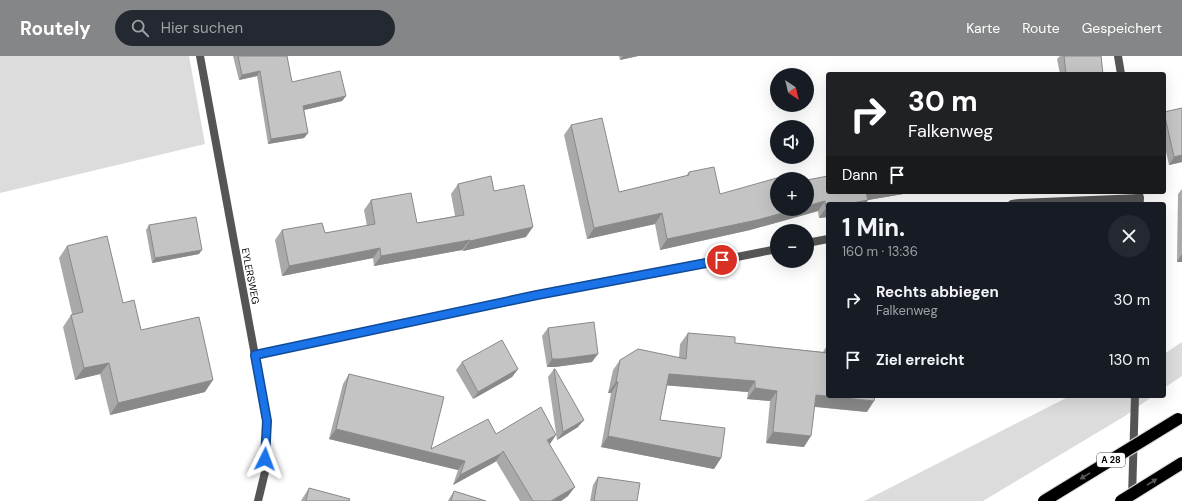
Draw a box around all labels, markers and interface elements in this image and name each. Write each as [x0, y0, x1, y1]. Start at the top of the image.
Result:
search box [115, 10, 395, 46]
text: Routely [20, 16, 91, 41]
icon: search [129, 17, 151, 39]
text: Hier suchen [161, 18, 243, 38]
text: Karte [966, 19, 1000, 37]
text: Route [1022, 19, 1060, 37]
text: Gespeichert [1082, 19, 1162, 37]
north arrow [770, 68, 814, 112]
map controls [770, 68, 814, 268]
text: 30 m [908, 83, 978, 120]
icon: right [842, 88, 894, 140]
text: Falkenweg [908, 119, 993, 143]
button: sound [770, 120, 814, 164]
icon: arrive [886, 164, 908, 186]
text: Dann [842, 165, 878, 185]
button: + [770, 172, 814, 216]
text: 1 Min. [842, 212, 905, 243]
button: close [1108, 215, 1150, 257]
button: − [770, 224, 814, 268]
pin [705, 243, 739, 277]
text: 160 m · 13:36 [842, 243, 918, 260]
street label: EYLERSWEG [239, 247, 262, 305]
icon: arrive [711, 249, 733, 271]
text: Rechts abbiegen [876, 282, 999, 302]
icon: right [842, 289, 864, 311]
text: 30 m [1114, 290, 1150, 310]
text: Falkenweg [876, 302, 938, 319]
icon: arrive [842, 349, 864, 371]
text: Ziel erreicht [876, 350, 965, 370]
text: 130 m [1109, 350, 1150, 370]
position arrow [244, 438, 286, 480]
road number: A 28 [1097, 453, 1125, 467]
one-way arrow [1079, 472, 1091, 479]
one-way arrow [1147, 478, 1157, 486]

